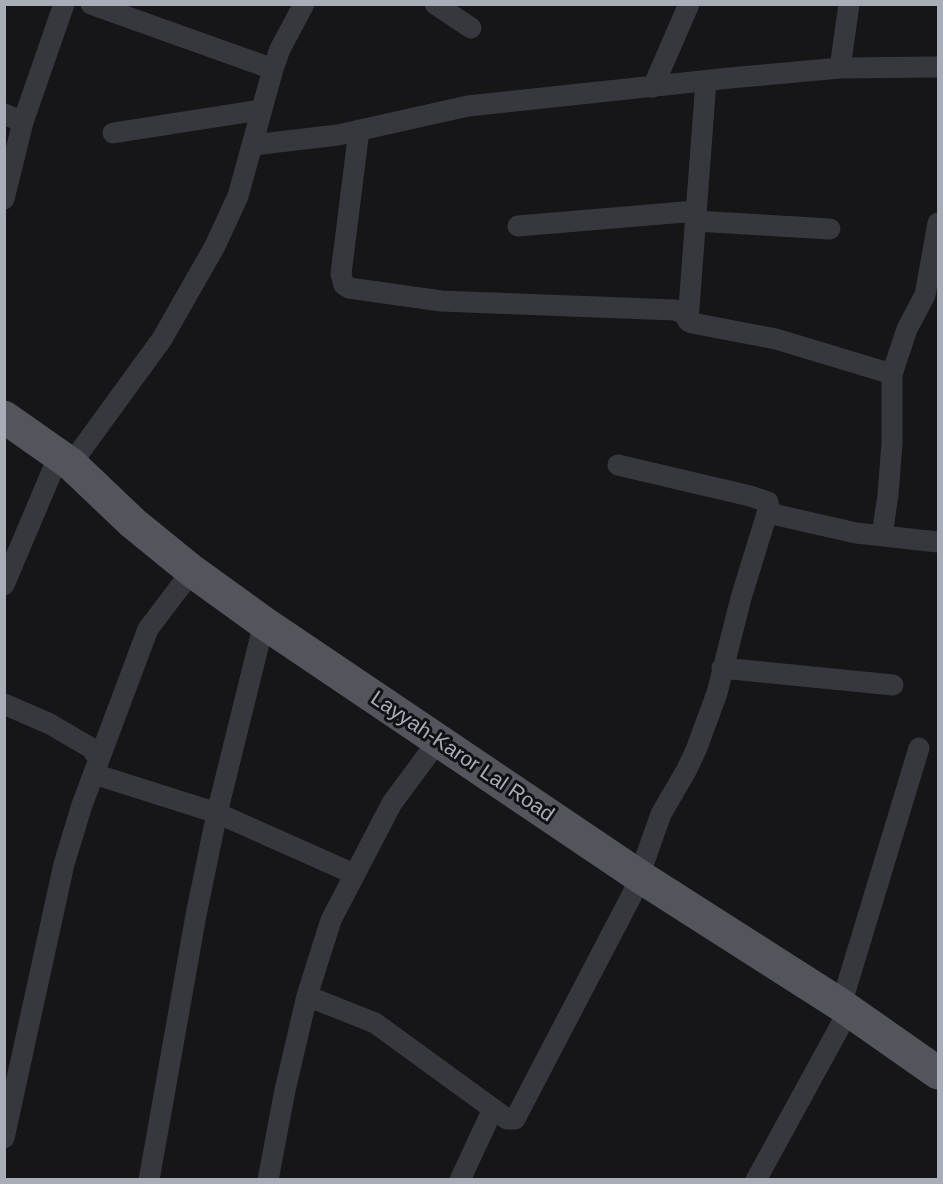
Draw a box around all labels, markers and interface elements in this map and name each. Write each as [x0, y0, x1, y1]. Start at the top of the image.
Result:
street label: Layyah-Karor Lal Road [365, 686, 559, 828]

